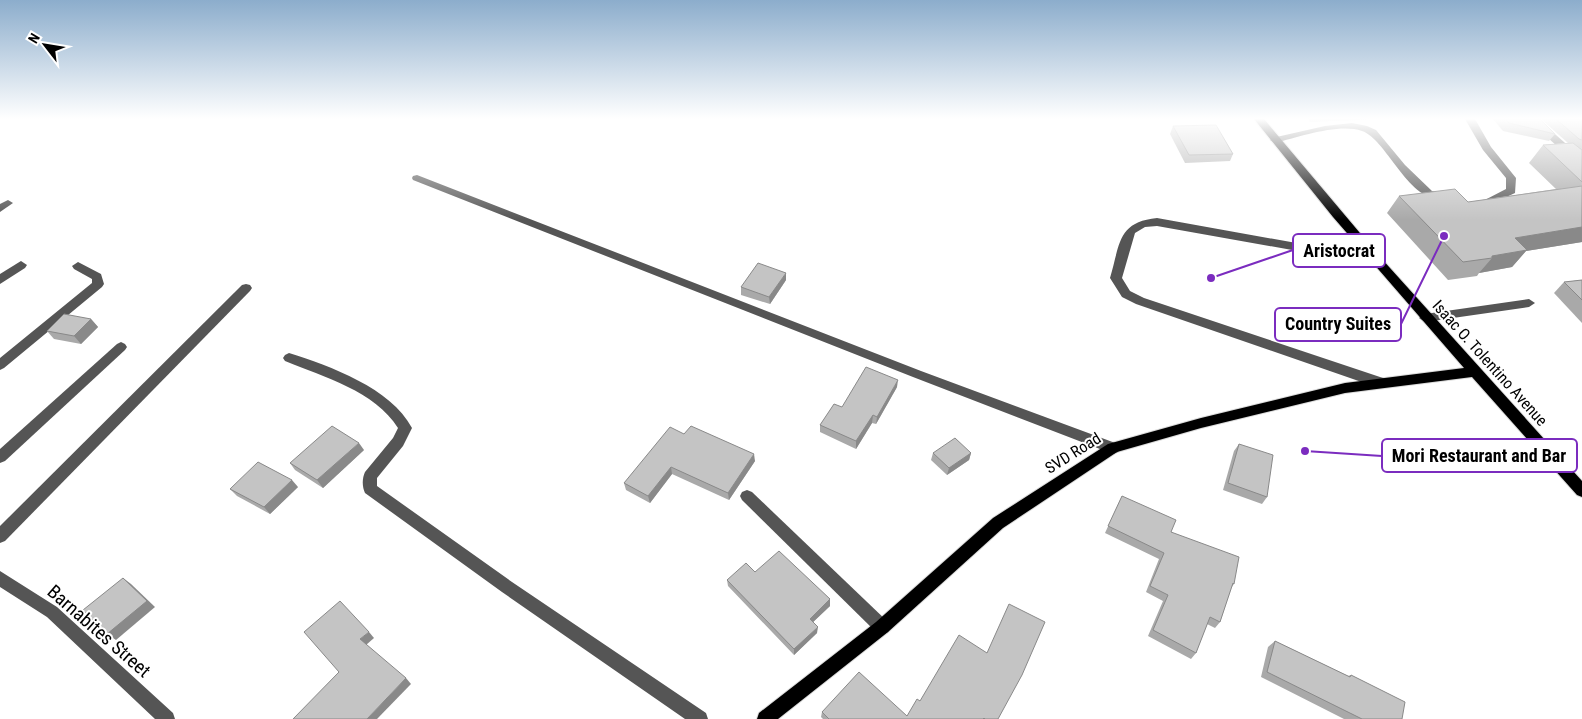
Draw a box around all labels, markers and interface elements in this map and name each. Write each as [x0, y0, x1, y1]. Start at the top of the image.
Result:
north arrow [20, 20, 70, 70]
text: N [25, 31, 43, 46]
callout: Aristocrat [1293, 234, 1385, 267]
text: Aristocrat [1303, 240, 1375, 261]
street label: Isaac O. Tolentino Avenue [1429, 296, 1551, 430]
callout: Country Suites [1275, 308, 1401, 341]
text: Country Suites [1285, 313, 1391, 334]
street label: SVD Road [1042, 428, 1104, 478]
callout: Mori Restaurant and Bar [1382, 439, 1577, 472]
text: Mori Restaurant and Bar [1392, 445, 1566, 466]
street label: Barnabites Street [43, 580, 155, 682]

